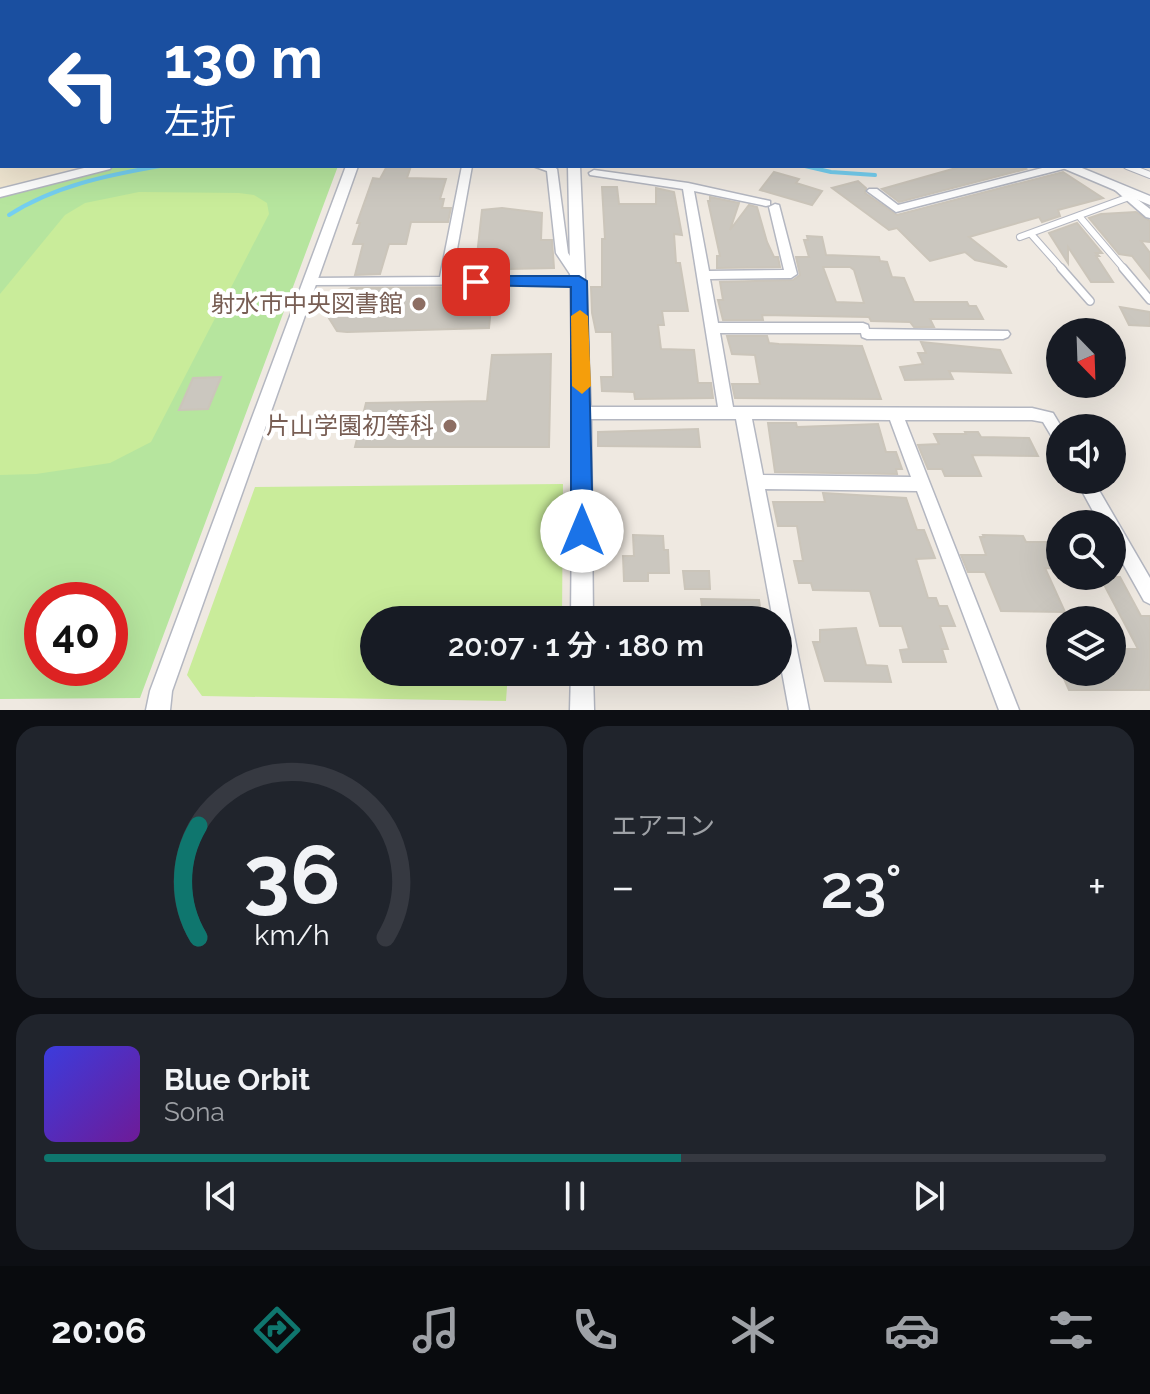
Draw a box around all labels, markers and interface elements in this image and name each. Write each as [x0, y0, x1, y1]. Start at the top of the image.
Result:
text: 130 m [164, 25, 323, 91]
icon: left [32, 32, 136, 136]
text: 左折 [164, 100, 236, 142]
pin [442, 248, 510, 316]
icon: arrive [454, 260, 498, 304]
place label: 射水市中央図書館 [211, 289, 403, 318]
marker: 射水市中央図書館 [410, 295, 428, 313]
north arrow [1046, 318, 1126, 398]
map controls [1046, 318, 1126, 686]
place label: 片山学園初等科 [266, 411, 434, 440]
button: sound [1046, 414, 1126, 494]
marker: 片山学園初等科 [441, 417, 459, 435]
position arrow [540, 489, 624, 573]
button: search [1046, 510, 1126, 590]
speed limit sign: 40 [24, 582, 128, 686]
button: layers [1046, 606, 1126, 686]
text: 20:07 · 1 分 · 180 m [448, 628, 704, 663]
text: エアコン [611, 811, 715, 841]
text: 36 [243, 826, 340, 923]
text: 23° [821, 852, 902, 922]
text: − [611, 861, 635, 912]
text: + [1088, 861, 1106, 912]
text: km/h [254, 918, 329, 952]
text: Blue Orbit [164, 1062, 310, 1097]
text: Sona [164, 1097, 225, 1127]
icon: previous [199, 1174, 243, 1218]
icon: pause [553, 1174, 597, 1218]
icon: next [907, 1174, 951, 1218]
icon: directions [249, 1302, 305, 1358]
icon: music [408, 1302, 464, 1358]
icon: phone [567, 1302, 623, 1358]
icon: climate [725, 1302, 781, 1358]
icon: car [884, 1302, 940, 1358]
icon: filters [1043, 1302, 1099, 1358]
text: 20:06 [51, 1309, 147, 1351]

